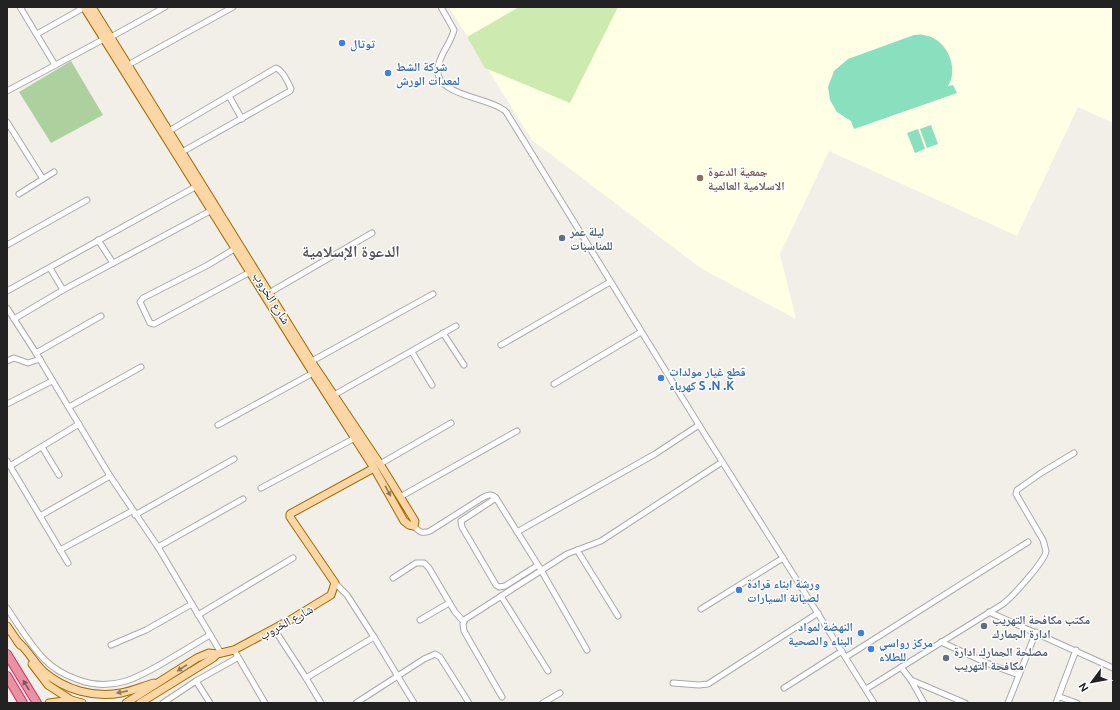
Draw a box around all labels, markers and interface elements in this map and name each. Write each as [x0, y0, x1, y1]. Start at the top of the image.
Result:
place label: توتال [350, 37, 376, 52]
marker: توتال [337, 38, 347, 48]
place label: شركة الشط لمعدات الورش [396, 60, 460, 89]
marker: شركة الشط لمعدات الورش [383, 68, 393, 78]
place label: جمعية الدعوة الاسلامية العالمية [708, 165, 785, 193]
marker: جمعية الدعوة الاسلامية العالمية [695, 173, 705, 183]
place label: ليلة عمر للمناسبات [569, 225, 613, 253]
marker: ليلة عمر للمناسبات [557, 233, 567, 243]
district label: الدعوة الإسلامية [302, 242, 400, 261]
street label: شارع الخروب [249, 270, 293, 327]
place label: قطع غيار مولدات كهرباء S .N .K [669, 365, 746, 393]
marker: قطع غيار مولدات كهرباء S .N .K [656, 373, 666, 383]
one-way arrow [384, 485, 391, 497]
place label: ورشة ابناء قرادة لصيانة السيارات [747, 577, 820, 605]
marker: ورشة ابناء قرادة لصيانة السيارات [734, 585, 744, 595]
street label: شارع الخروب [257, 602, 316, 644]
place label: مكتب مكافحة التهريب ادارة الجمارك [992, 613, 1091, 641]
place label: النهضة لمواد البناء والصحية [788, 620, 853, 648]
marker: مكتب مكافحة التهريب ادارة الجمارك [979, 621, 989, 631]
marker: النهضة لمواد البناء والصحية [856, 628, 866, 638]
place label: مركز رواسي للطلاء [879, 636, 933, 663]
marker: مركز رواسي للطلاء [866, 644, 876, 654]
place label: مصلحة الجمارك ادارة مكافحة التهريب [954, 645, 1048, 673]
marker: مصلحة الجمارك ادارة مكافحة التهريب [941, 653, 951, 663]
north arrow [1072, 662, 1112, 702]
one-way arrow [176, 664, 188, 671]
one-way arrow [22, 679, 30, 690]
text: N [1076, 681, 1091, 694]
one-way arrow [116, 690, 128, 696]

